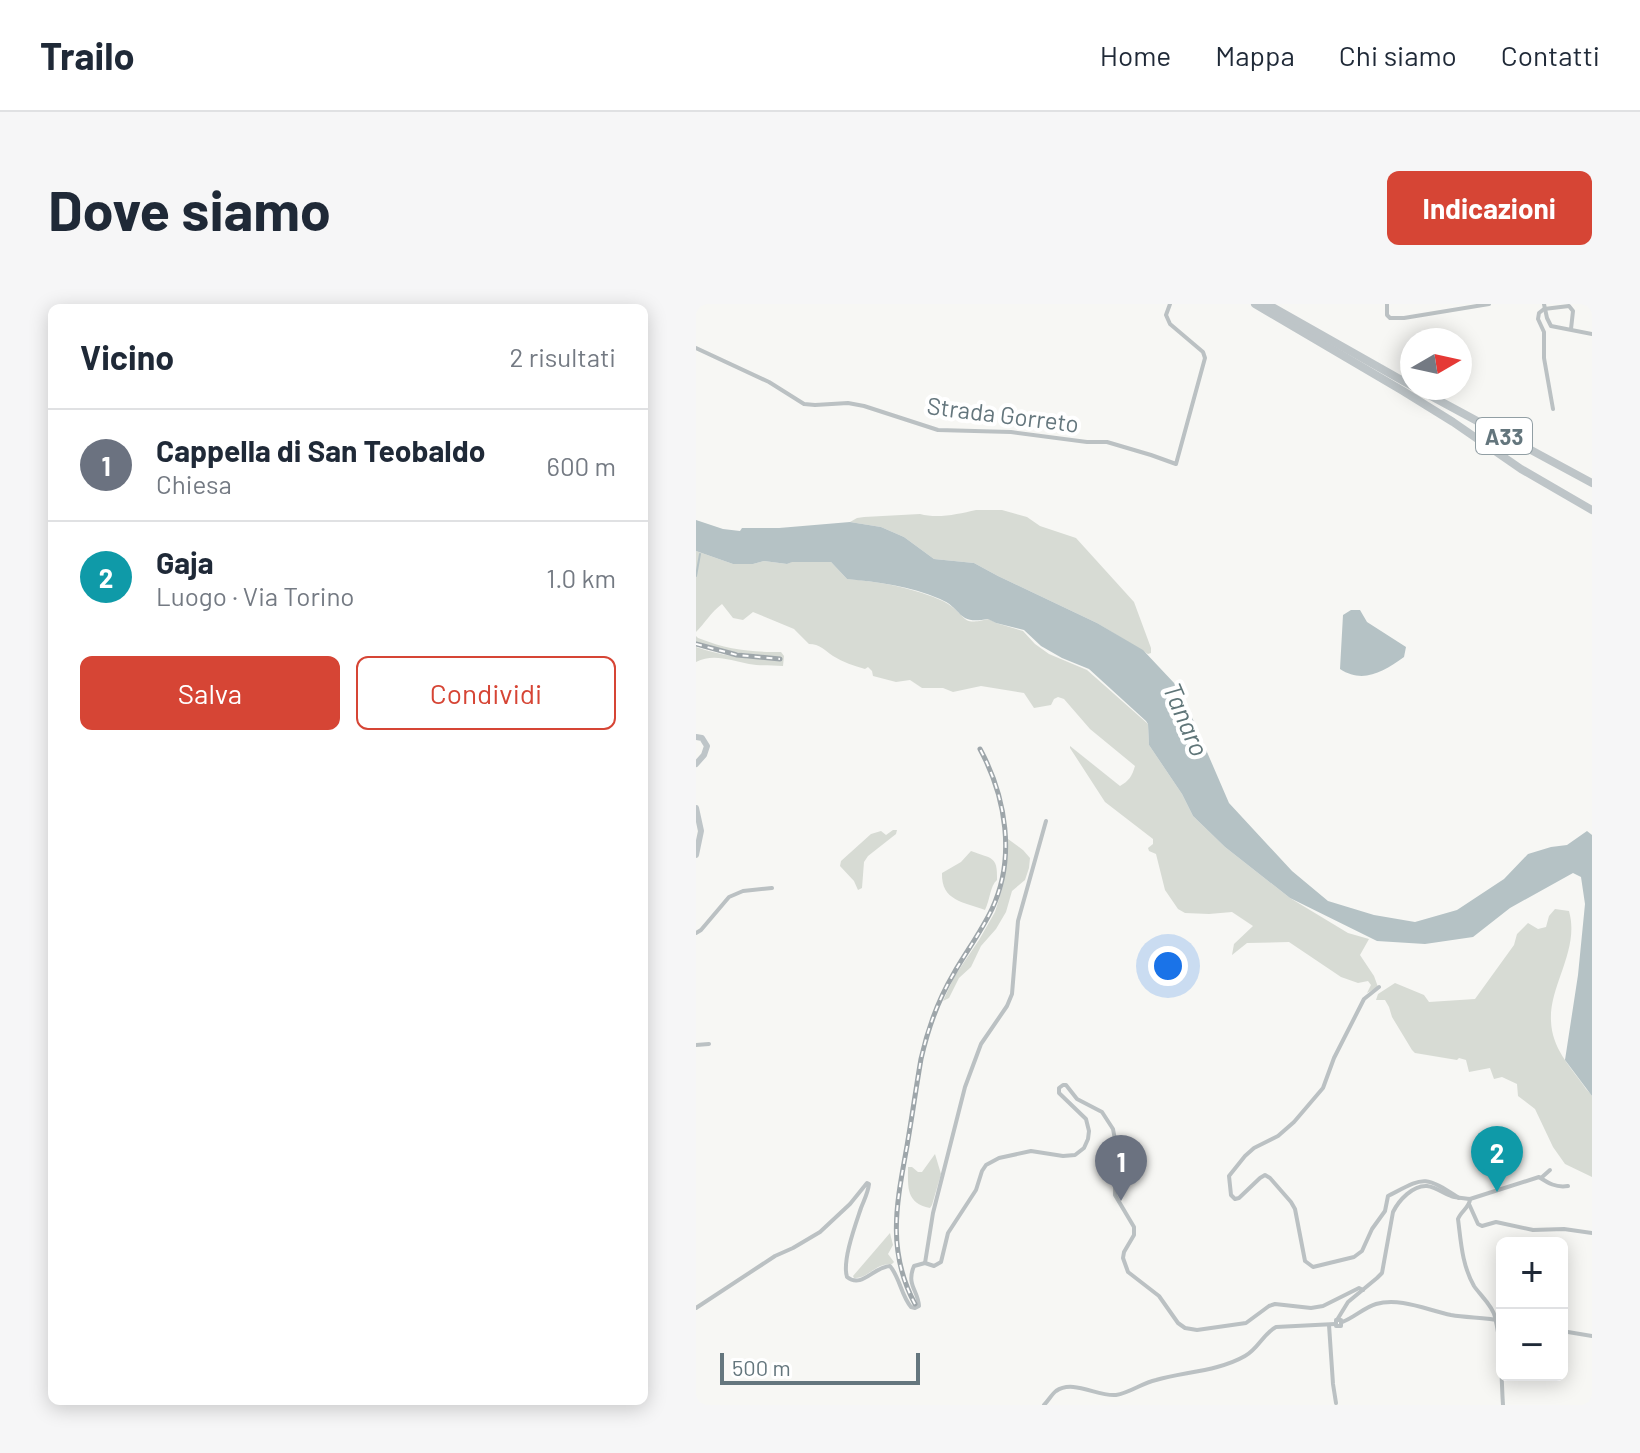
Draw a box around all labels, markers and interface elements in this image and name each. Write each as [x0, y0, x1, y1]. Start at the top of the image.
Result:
text: Trailo [40, 32, 135, 78]
text: Home [1100, 38, 1171, 72]
text: Mappa [1215, 38, 1295, 72]
text: Chi siamo [1339, 38, 1457, 72]
text: Contatti [1501, 38, 1600, 72]
button: Indicazioni [1387, 171, 1592, 245]
text: Dove siamo [48, 175, 331, 242]
north arrow [1400, 328, 1472, 400]
text: Vicino [80, 336, 174, 377]
text: 2 risultati [510, 341, 616, 372]
street label: Strada Gorreto [925, 390, 1081, 438]
road number: A33 [1476, 418, 1532, 454]
text: Cappella di San Teobaldo [156, 432, 485, 468]
text: 1 [101, 450, 111, 481]
text: 600 m [547, 450, 616, 481]
text: Chiesa [156, 468, 232, 499]
text: Gaja [156, 544, 214, 580]
text: 2 [99, 562, 113, 593]
text: 1.0 km [546, 562, 616, 593]
text: Luogo · Via Torino [156, 580, 354, 611]
button: Salva [80, 656, 340, 730]
button: Condividi [356, 656, 616, 730]
water label: Tanaro [1158, 678, 1216, 760]
your location [1148, 946, 1188, 986]
pin: 2 [1471, 1126, 1523, 1192]
pin: 1 [1095, 1135, 1147, 1201]
map controls [1496, 1237, 1568, 1381]
button: + [1496, 1237, 1568, 1309]
button: − [1496, 1309, 1568, 1381]
scale bar [720, 1349, 920, 1385]
text: 500 m [732, 1354, 791, 1380]

